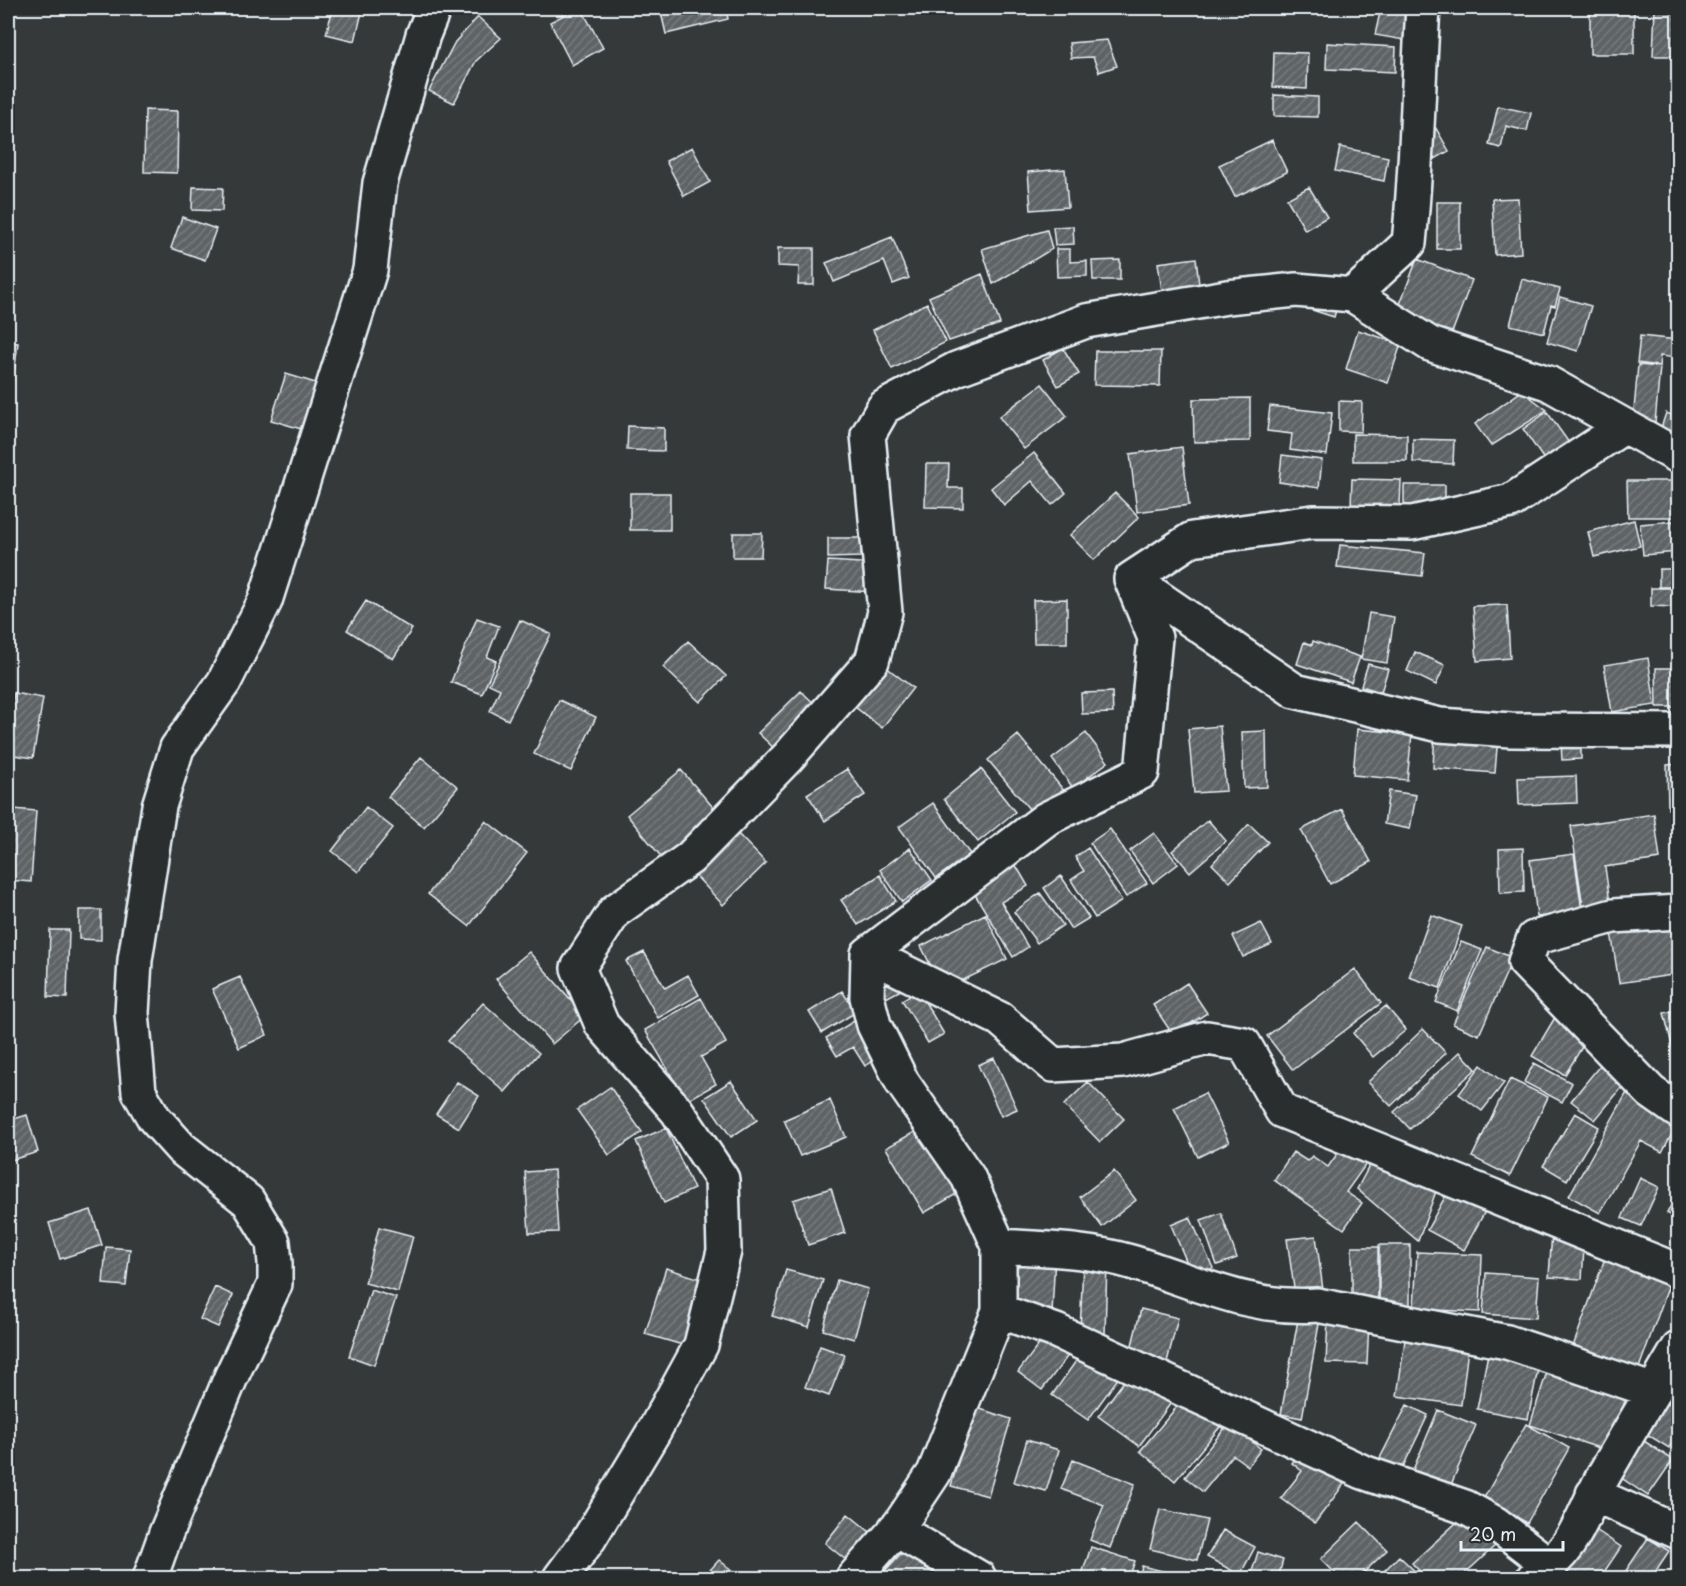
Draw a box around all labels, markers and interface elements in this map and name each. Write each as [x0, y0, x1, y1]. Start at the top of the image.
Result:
scale bar [1461, 1514, 1563, 1552]
text: 20 m [1470, 1520, 1516, 1547]

